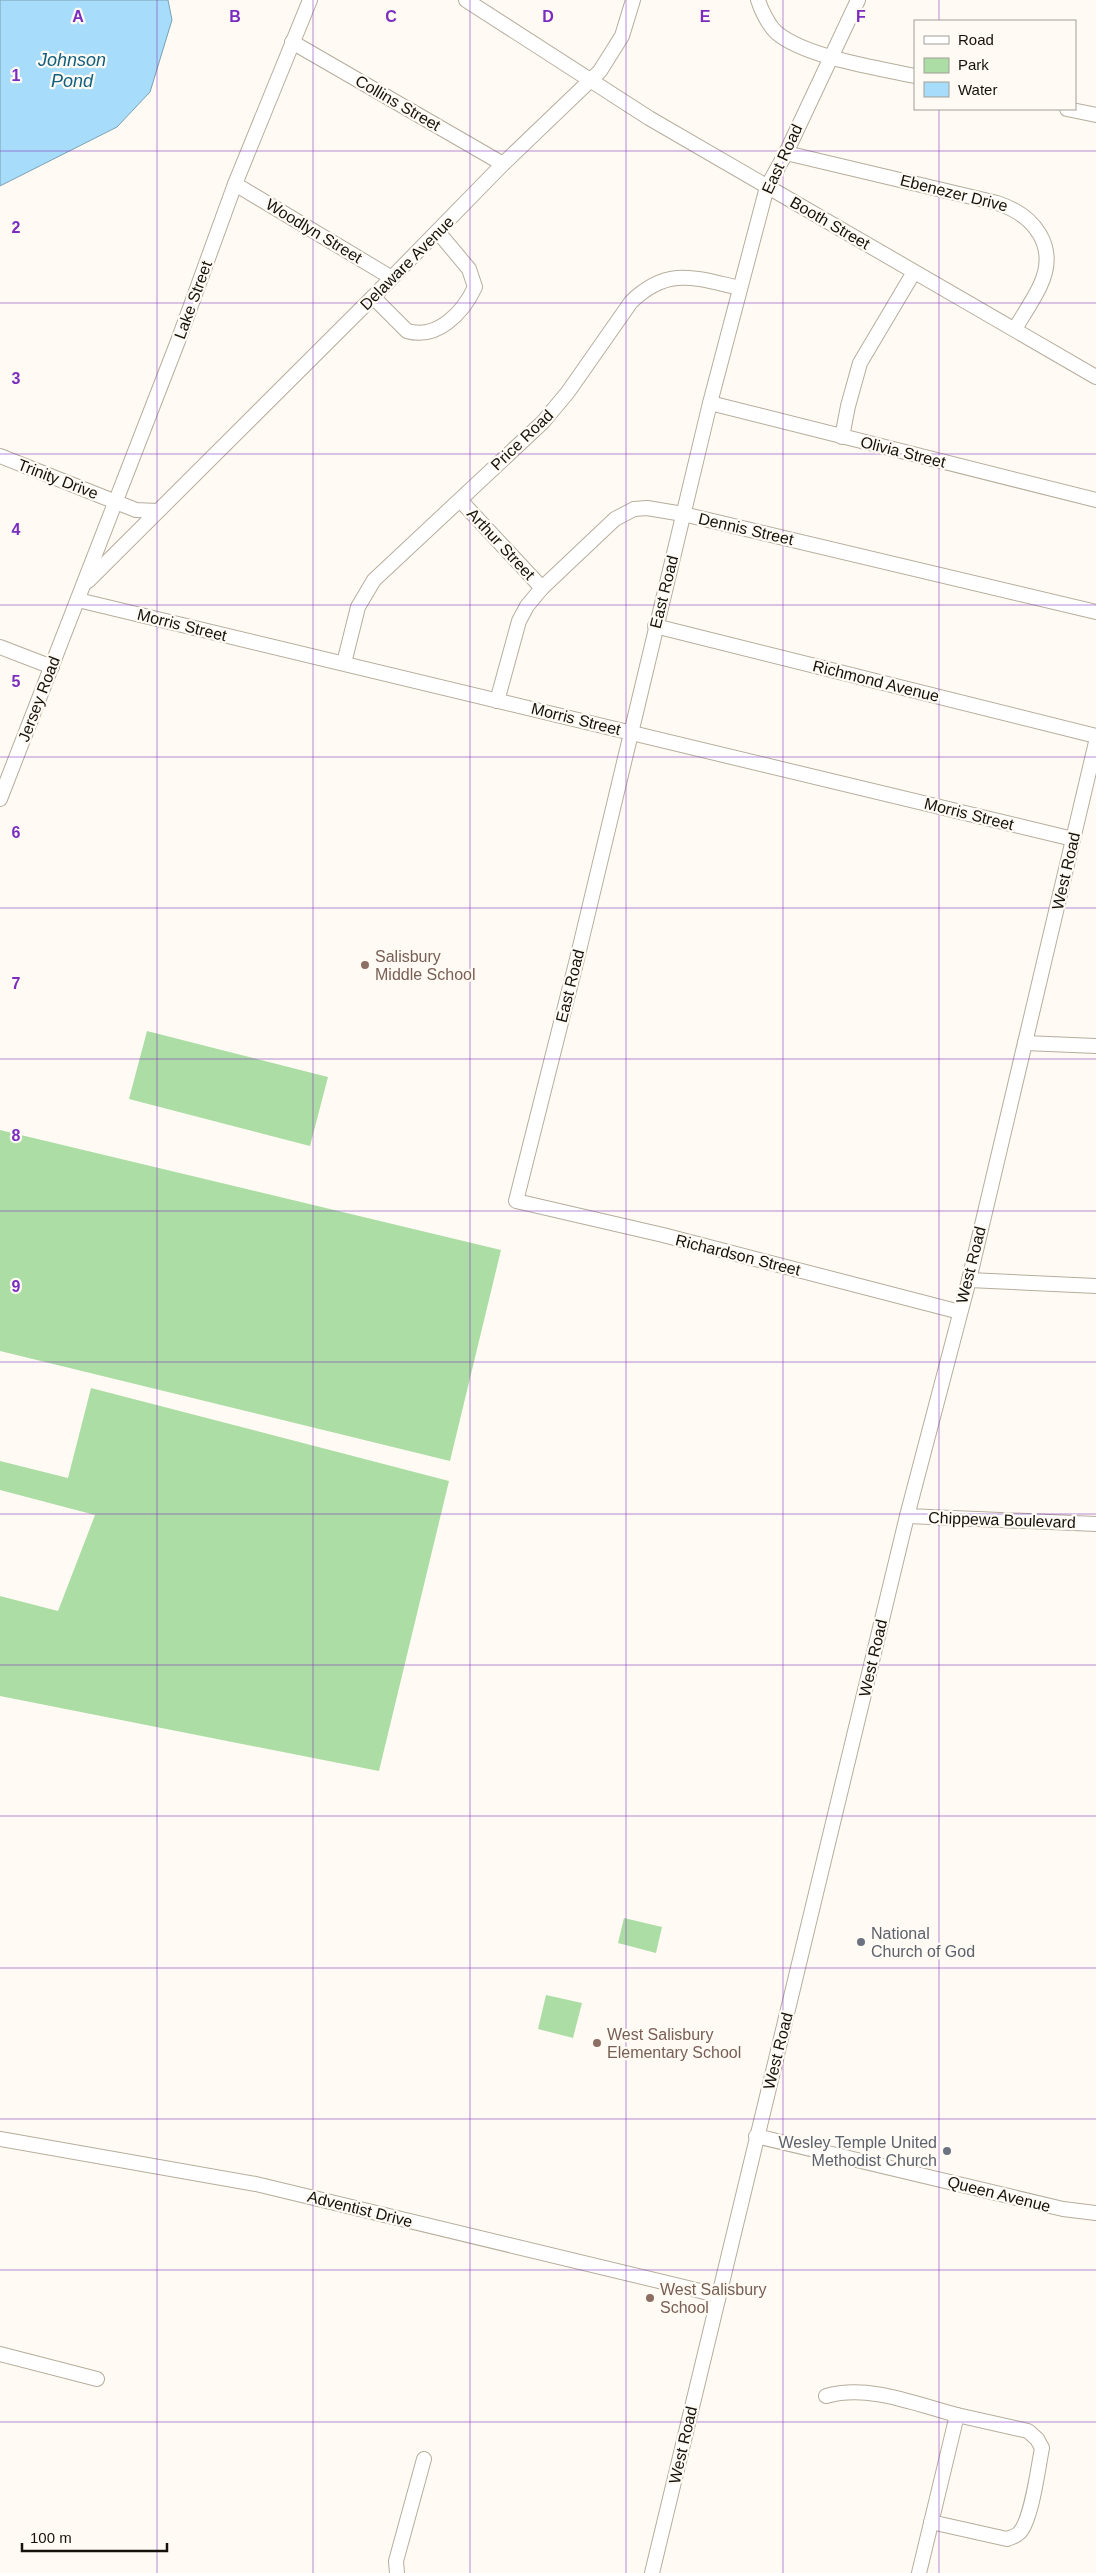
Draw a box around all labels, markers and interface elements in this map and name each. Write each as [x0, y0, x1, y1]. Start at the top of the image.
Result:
text: A [72, 8, 84, 25]
text: B [229, 8, 241, 25]
text: C [385, 8, 397, 25]
text: D [542, 8, 554, 25]
text: E [700, 8, 711, 25]
text: F [856, 8, 866, 25]
legend [914, 20, 1076, 110]
text: Road [958, 31, 994, 48]
water label: Johnson Pond [37, 50, 106, 91]
text: Park [958, 56, 989, 73]
text: 1 [12, 67, 21, 84]
street label: Collins Street [353, 72, 444, 134]
text: Water [958, 81, 997, 98]
street label: East Road [759, 122, 805, 196]
street label: Ebenezer Drive [898, 171, 1010, 215]
street label: Booth Street [787, 193, 873, 253]
street label: Woodlyn Street [263, 196, 366, 267]
street label: Delaware Avenue [357, 213, 457, 313]
text: 2 [12, 219, 21, 236]
street label: Lake Street [171, 258, 215, 341]
text: 3 [12, 370, 21, 387]
street label: Price Road [488, 406, 556, 474]
street label: Olivia Street [859, 433, 948, 471]
street label: Trinity Drive [15, 456, 101, 502]
street label: Arthur Street [464, 505, 539, 583]
street label: Dennis Street [697, 510, 796, 548]
text: 4 [12, 521, 21, 538]
street label: East Road [647, 554, 681, 630]
street label: Morris Street [136, 606, 229, 644]
street label: Jersey Road [15, 654, 63, 744]
street label: Richmond Avenue [811, 657, 941, 705]
text: 5 [12, 673, 21, 690]
street label: Morris Street [530, 700, 623, 738]
street label: Morris Street [923, 795, 1016, 833]
text: 6 [12, 824, 21, 841]
street label: West Road [1049, 831, 1083, 911]
place label: Salisbury Middle School [375, 948, 476, 983]
street label: East Road [553, 948, 587, 1024]
marker: Salisbury Middle School [359, 959, 371, 971]
text: 7 [12, 975, 21, 992]
text: 8 [12, 1127, 21, 1144]
street label: West Road [953, 1225, 989, 1305]
street label: Richardson Street [674, 1231, 803, 1279]
text: 9 [12, 1278, 21, 1295]
street label: Chippewa Boulevard [928, 1509, 1076, 1531]
street label: West Road [856, 1618, 890, 1698]
place label: National Church of God [871, 1925, 975, 1960]
marker: National Church of God [855, 1936, 867, 1948]
street label: West Road [760, 2011, 796, 2091]
place label: West Salisbury Elementary School [607, 2026, 741, 2061]
marker: West Salisbury Elementary School [591, 2037, 603, 2049]
place label: Wesley Temple United Methodist Church [778, 2134, 937, 2169]
marker: Wesley Temple United Methodist Church [941, 2145, 953, 2157]
street label: Queen Avenue [946, 2173, 1052, 2215]
street label: Adventist Drive [306, 2188, 414, 2230]
place label: West Salisbury School [660, 2281, 766, 2316]
marker: West Salisbury School [644, 2292, 656, 2304]
street label: West Road [666, 2405, 700, 2485]
scale bar [22, 2520, 168, 2552]
text: 100 m [30, 2529, 72, 2546]

